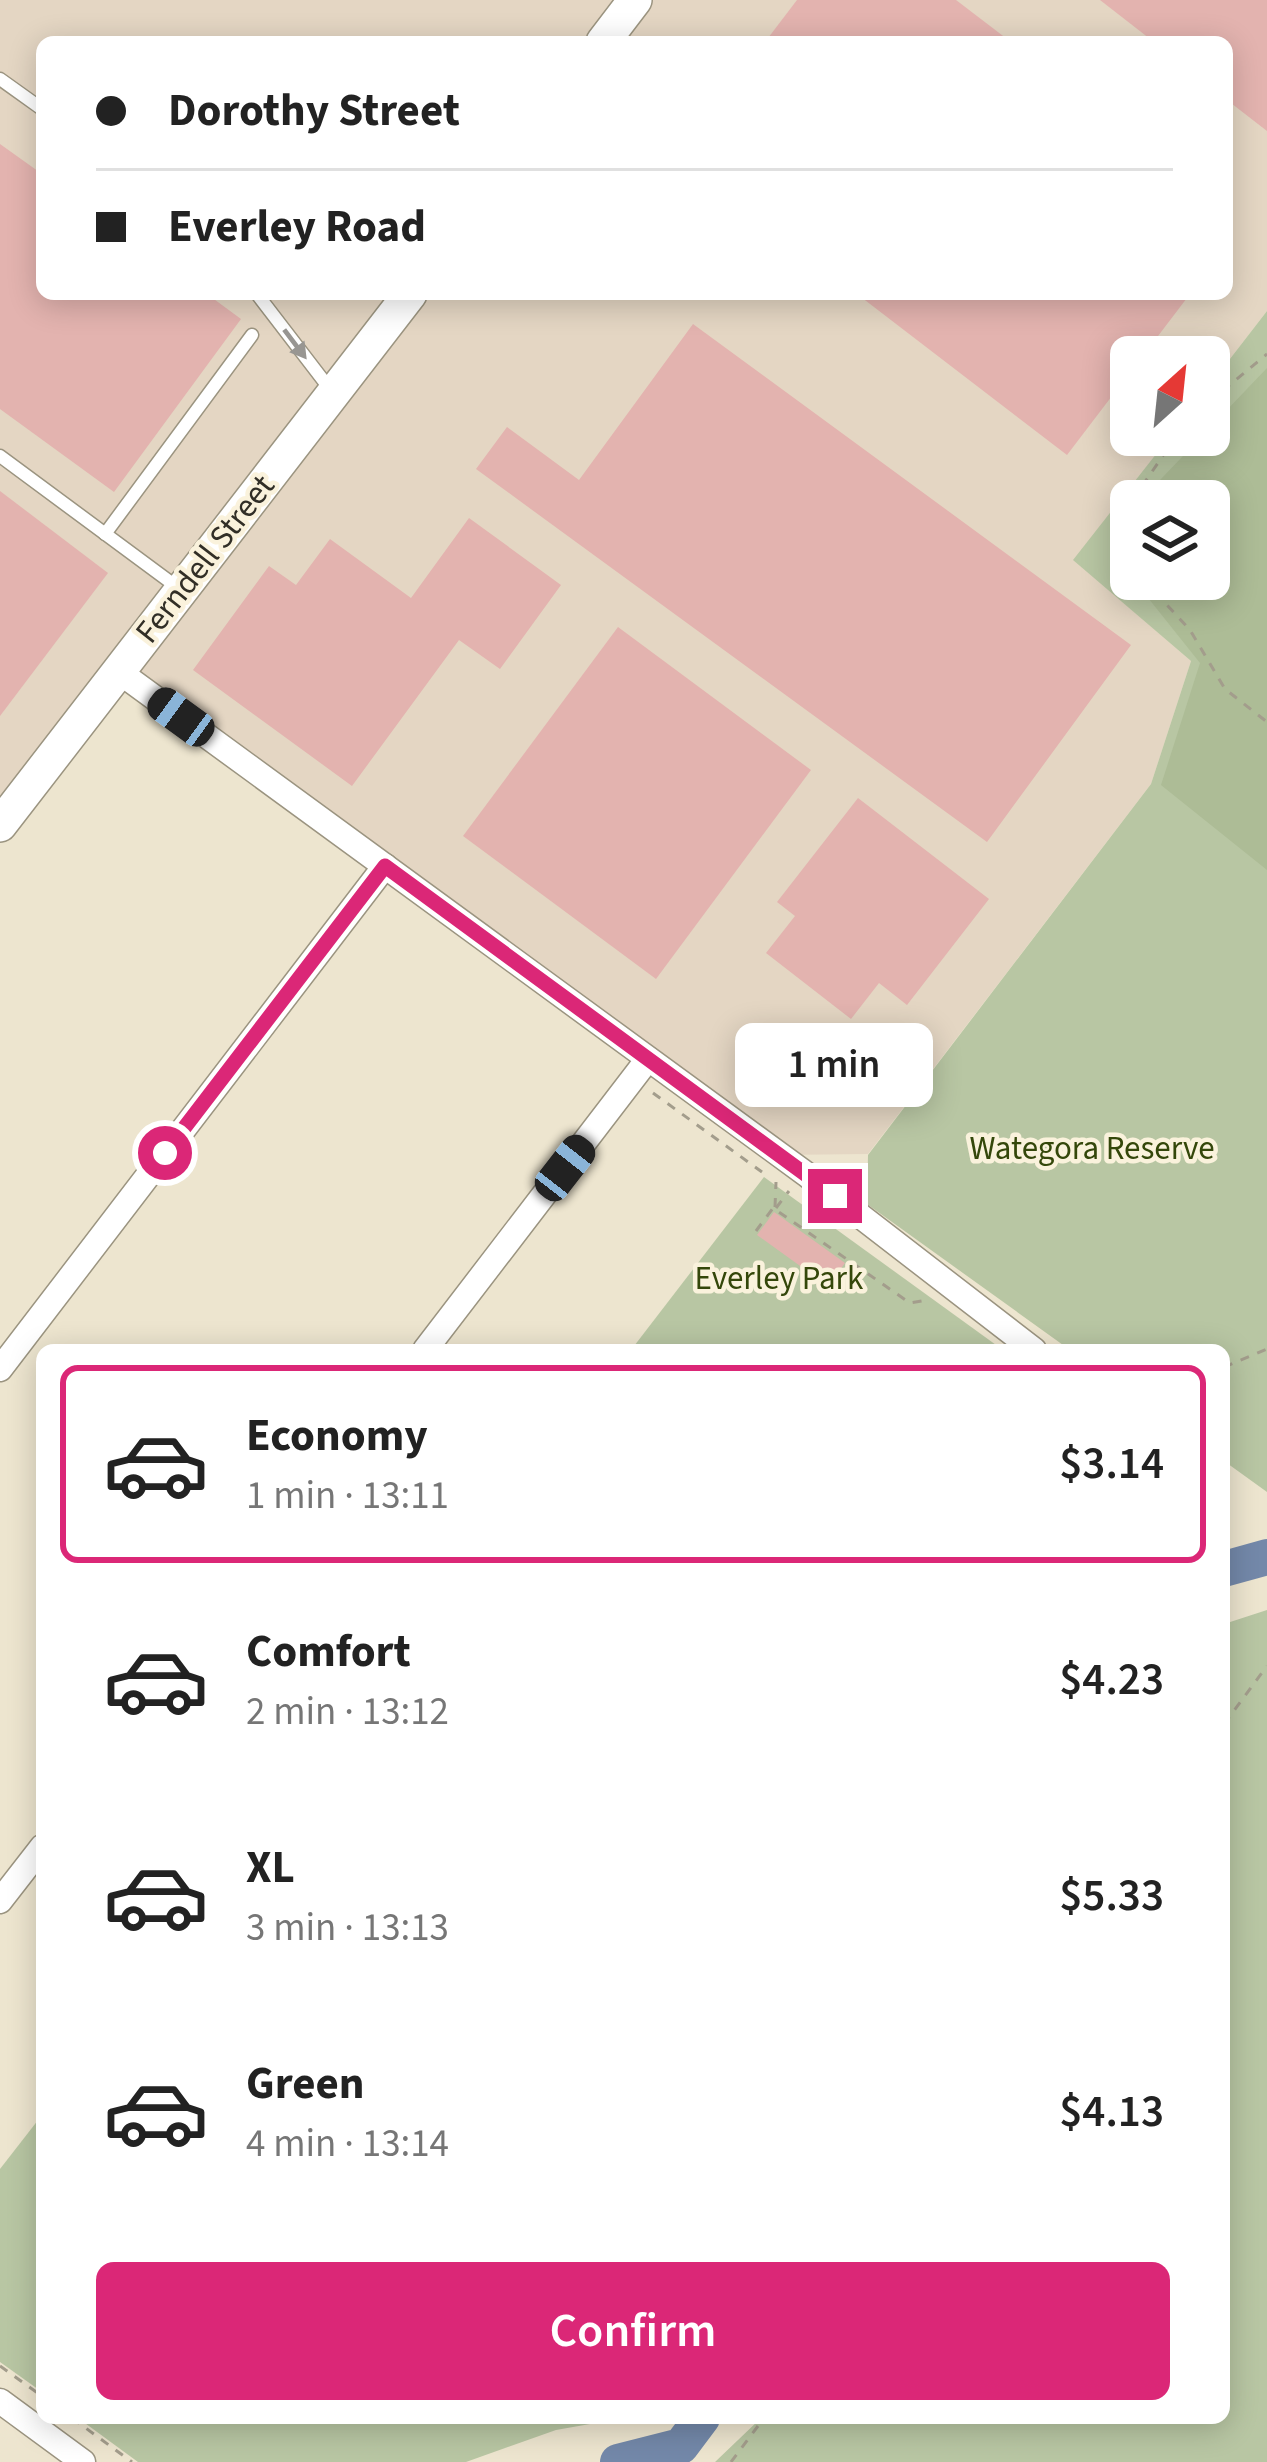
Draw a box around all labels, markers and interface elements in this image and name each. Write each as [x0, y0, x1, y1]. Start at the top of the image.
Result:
text: Dorothy Street [168, 79, 460, 143]
text: Everley Road [168, 195, 426, 259]
one-way arrow [282, 328, 307, 360]
north arrow [1110, 336, 1230, 456]
map controls [1110, 336, 1230, 600]
street label: Ferndell Street [124, 465, 286, 653]
button: layers [1110, 480, 1230, 600]
car [141, 681, 221, 753]
callout: 1 min [736, 1022, 934, 1106]
text: 1 min [788, 1037, 880, 1093]
park label: Wategora Reserve [969, 1125, 1215, 1172]
route start [138, 1126, 192, 1180]
car [529, 1129, 601, 1207]
route end [808, 1169, 862, 1223]
park label: Everley Park [695, 1255, 864, 1302]
text: Economy [246, 1404, 428, 1468]
icon: car [102, 1410, 210, 1518]
text: $3.14 [1059, 1432, 1164, 1496]
text: 1 min · 13:11 [246, 1468, 449, 1524]
text: Comfort [246, 1620, 411, 1684]
icon: car [102, 1626, 210, 1734]
text: $4.23 [1059, 1648, 1164, 1712]
text: 2 min · 13:12 [246, 1684, 449, 1740]
text: XL [246, 1836, 295, 1900]
icon: car [102, 1842, 210, 1950]
text: $5.33 [1059, 1864, 1164, 1928]
text: 3 min · 13:13 [246, 1900, 449, 1956]
text: Green [246, 2052, 365, 2116]
icon: car [102, 2058, 210, 2166]
text: $4.13 [1059, 2080, 1164, 2144]
text: 4 min · 13:14 [246, 2116, 449, 2172]
button: Confirm [96, 2262, 1170, 2400]

